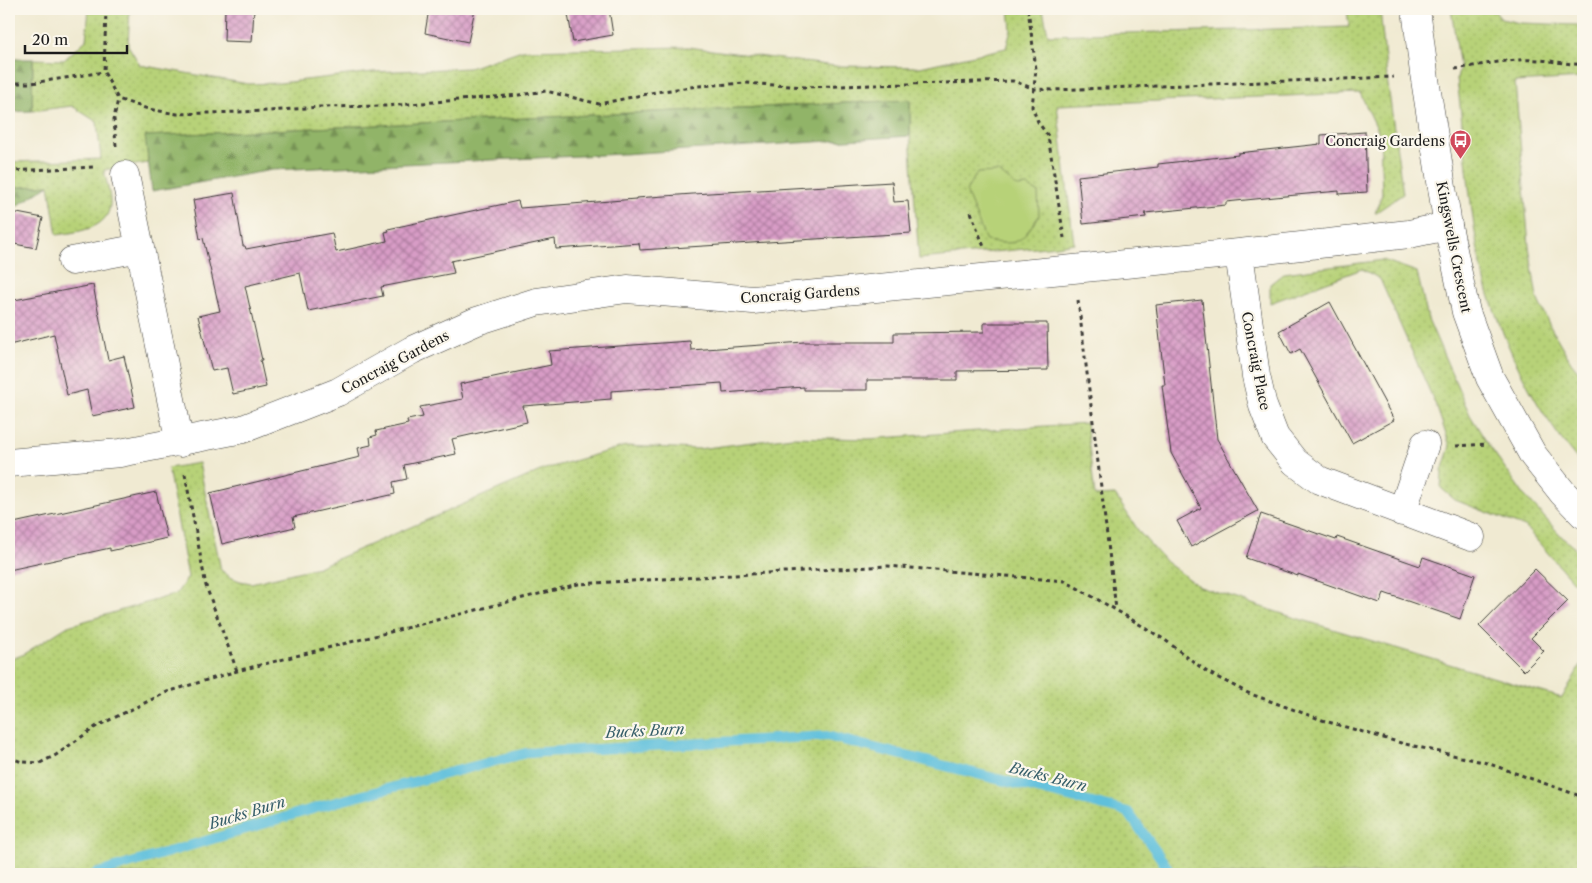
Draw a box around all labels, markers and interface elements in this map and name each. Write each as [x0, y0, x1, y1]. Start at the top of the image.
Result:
scale bar [25, 22, 128, 54]
text: 20 m [32, 30, 68, 49]
bus stop icon: Concraig Gardens [1449, 129, 1473, 160]
place label: Concraig Gardens [1325, 132, 1445, 150]
street label: Kingswells Crescent [1432, 180, 1476, 314]
street label: Concraig Gardens [740, 281, 860, 307]
street label: Concraig Place [1238, 310, 1274, 412]
street label: Concraig Gardens [338, 326, 452, 398]
water label: Bucks Burn [604, 719, 685, 742]
water label: Bucks Burn [1006, 757, 1089, 795]
water label: Bucks Burn [205, 792, 287, 833]

